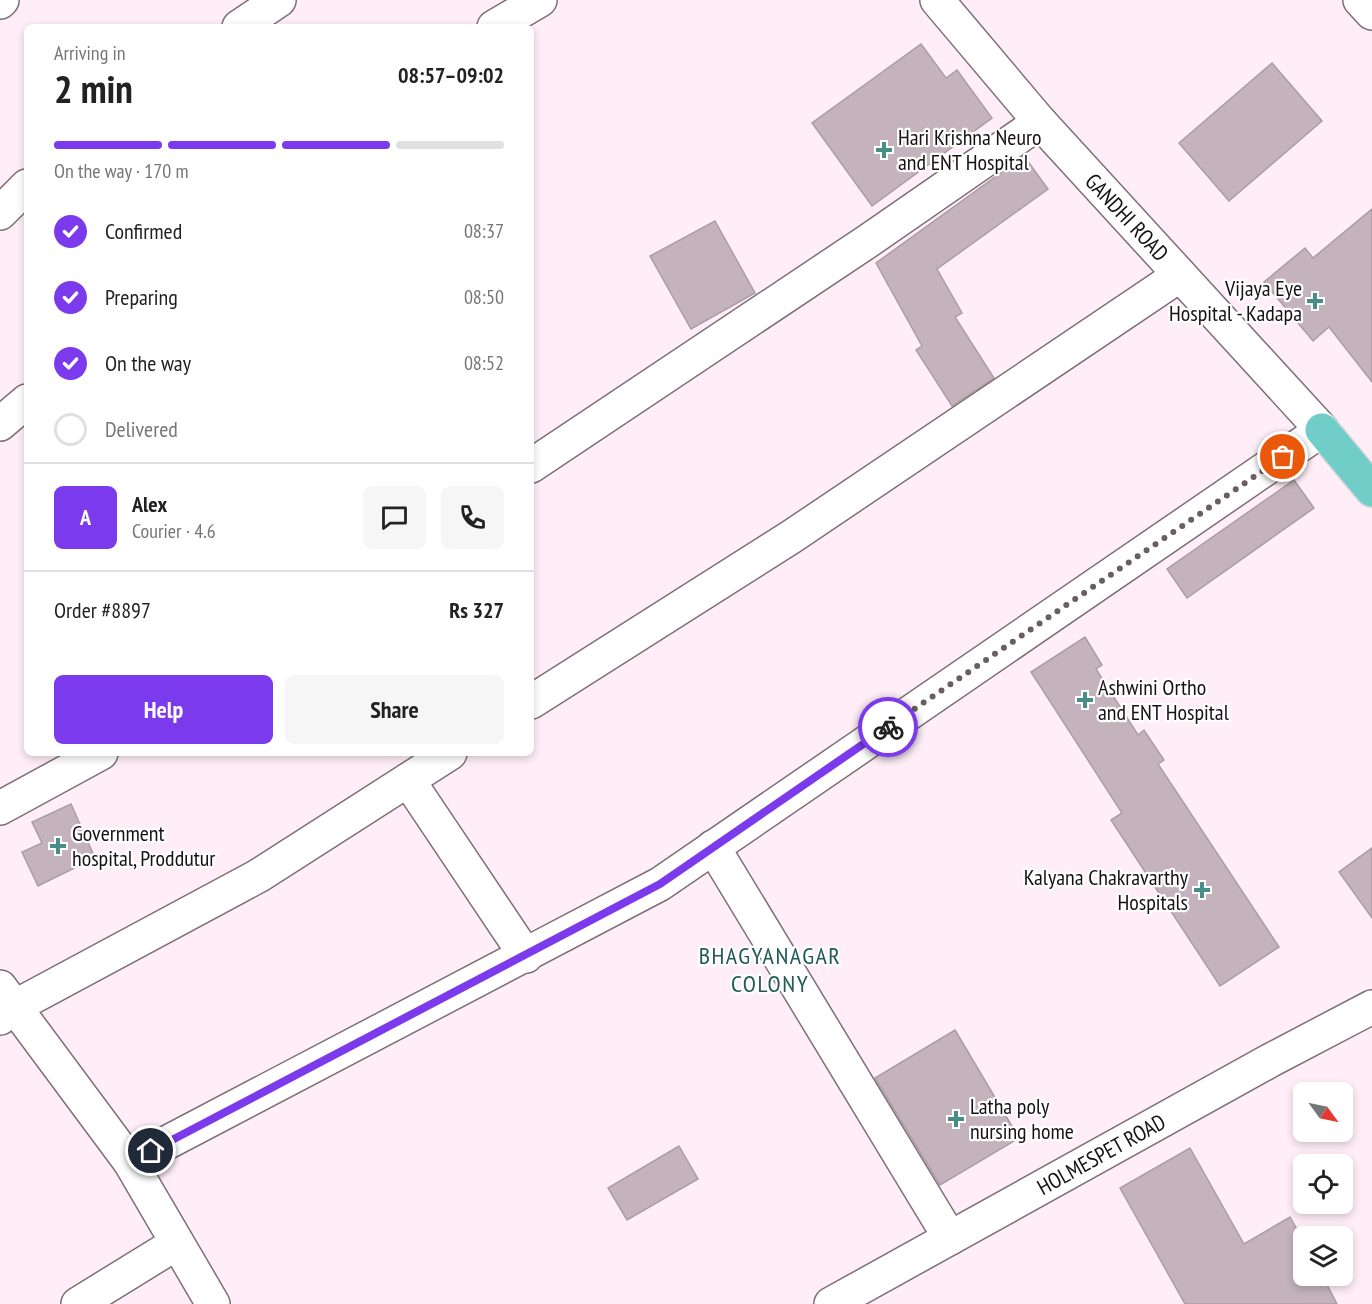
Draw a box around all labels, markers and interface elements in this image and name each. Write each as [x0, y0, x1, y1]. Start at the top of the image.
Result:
text: Arriving in [54, 40, 126, 66]
text: 08:57–09:02 [398, 61, 504, 89]
text: 2 min [54, 63, 133, 114]
place label: Hari Krishna Neuro and ENT Hospital [898, 123, 1042, 176]
marker: Hari Krishna Neuro and ENT Hospital [875, 141, 893, 159]
text: On the way · 170 m [54, 158, 189, 184]
street label: GANDHI ROAD [1079, 167, 1175, 267]
icon: check [54, 215, 87, 248]
text: Confirmed [105, 217, 182, 245]
text: 08:37 [464, 218, 504, 244]
place label: Vijaya Eye Hospital - Kadapa [1169, 274, 1302, 327]
icon: check [54, 281, 87, 314]
text: Preparing [105, 283, 178, 311]
text: 08:50 [464, 284, 504, 310]
marker: Vijaya Eye Hospital - Kadapa [1306, 292, 1324, 310]
icon: check [54, 347, 87, 380]
text: On the way [105, 349, 191, 377]
text: 08:52 [464, 350, 504, 376]
text: Delivered [105, 415, 178, 443]
pin [1257, 431, 1308, 482]
icon: bag [1266, 440, 1299, 473]
button: chat [363, 486, 426, 549]
button: phone [441, 486, 504, 549]
text: Alex [132, 490, 167, 518]
text: A [80, 503, 91, 531]
text: Courier · 4.6 [132, 518, 216, 544]
text: Order #8897 [54, 596, 151, 624]
text: Rs 327 [449, 596, 504, 624]
place label: Ashwini Ortho and ENT Hospital [1098, 673, 1230, 726]
button: Help [54, 675, 273, 744]
button: Share [285, 675, 504, 744]
marker: Ashwini Ortho and ENT Hospital [1076, 691, 1094, 709]
courier [858, 697, 918, 757]
icon: bike [872, 711, 905, 744]
place label: Government hospital, Proddutur [72, 819, 215, 872]
marker: Government hospital, Proddutur [49, 837, 67, 855]
place label: Kalyana Chakravarthy Hospitals [1024, 863, 1189, 916]
marker: Kalyana Chakravarthy Hospitals [1193, 881, 1211, 899]
district label: BHAGYANAGAR COLONY [699, 940, 841, 999]
north arrow [1293, 1082, 1353, 1142]
map controls [1293, 1082, 1353, 1286]
place label: Latha poly nursing home [970, 1092, 1074, 1145]
street label: HOLMESPET ROAD [1032, 1107, 1170, 1201]
marker: Latha poly nursing home [947, 1110, 965, 1128]
pin [125, 1125, 176, 1176]
icon: home [134, 1134, 167, 1167]
button: locate [1293, 1154, 1353, 1214]
button: layers [1293, 1226, 1353, 1286]

